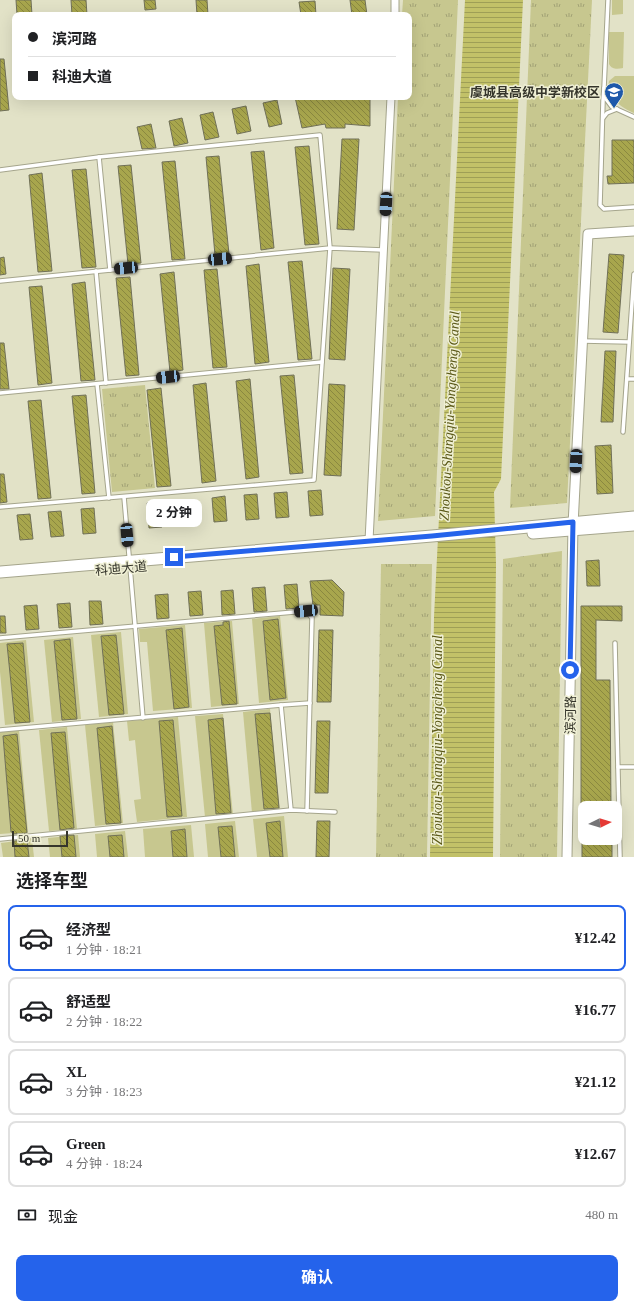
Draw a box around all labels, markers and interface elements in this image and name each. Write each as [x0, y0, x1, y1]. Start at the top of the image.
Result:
text: 滨河路 [52, 31, 97, 47]
text: 科迪大道 [52, 69, 112, 85]
school or university icon: 虞城县高级中学新校区 [603, 81, 625, 109]
place label: 虞城县高级中学新校区 [470, 85, 600, 100]
car [379, 192, 393, 216]
car [207, 252, 233, 266]
car [114, 261, 138, 275]
water label: Zhoukou-Shangqiu-Yongcheng Canal [437, 311, 462, 521]
car [155, 370, 181, 384]
car [569, 449, 583, 473]
callout: 2 分钟 [146, 499, 202, 527]
text: 2 分钟 [156, 505, 192, 520]
car [120, 523, 134, 547]
route end [165, 548, 183, 566]
street label: 科迪大道 [94, 559, 148, 578]
car [294, 604, 318, 618]
water label: Zhoukou-Shangqiu-Yongcheng Canal [430, 635, 445, 845]
route start [561, 661, 579, 679]
street label: 滨河路 [563, 695, 578, 735]
north arrow [578, 801, 622, 845]
map controls [578, 801, 622, 845]
scale bar [12, 829, 68, 848]
text: 50 m [18, 832, 40, 844]
text: 选择车型 [16, 871, 88, 891]
icon: car [18, 920, 54, 956]
text: 经济型 [66, 922, 111, 938]
text: ¥12.42 [575, 930, 616, 946]
text: 1 分钟 · 18:21 [66, 942, 142, 957]
icon: car [18, 992, 54, 1028]
text: 舒适型 [66, 994, 111, 1010]
text: ¥16.77 [575, 1002, 616, 1018]
text: 2 分钟 · 18:22 [66, 1014, 142, 1029]
icon: car [18, 1064, 54, 1100]
text: XL [66, 1064, 87, 1080]
text: ¥21.12 [575, 1074, 616, 1090]
text: 3 分钟 · 18:23 [66, 1084, 142, 1099]
icon: car [18, 1136, 54, 1172]
text: Green [66, 1136, 106, 1152]
text: ¥12.67 [575, 1146, 616, 1162]
text: 4 分钟 · 18:24 [66, 1156, 142, 1171]
icon: cash [16, 1204, 38, 1226]
text: 480 m [585, 1207, 618, 1222]
text: 现金 [48, 1209, 78, 1225]
button: 确认 [16, 1255, 618, 1301]

